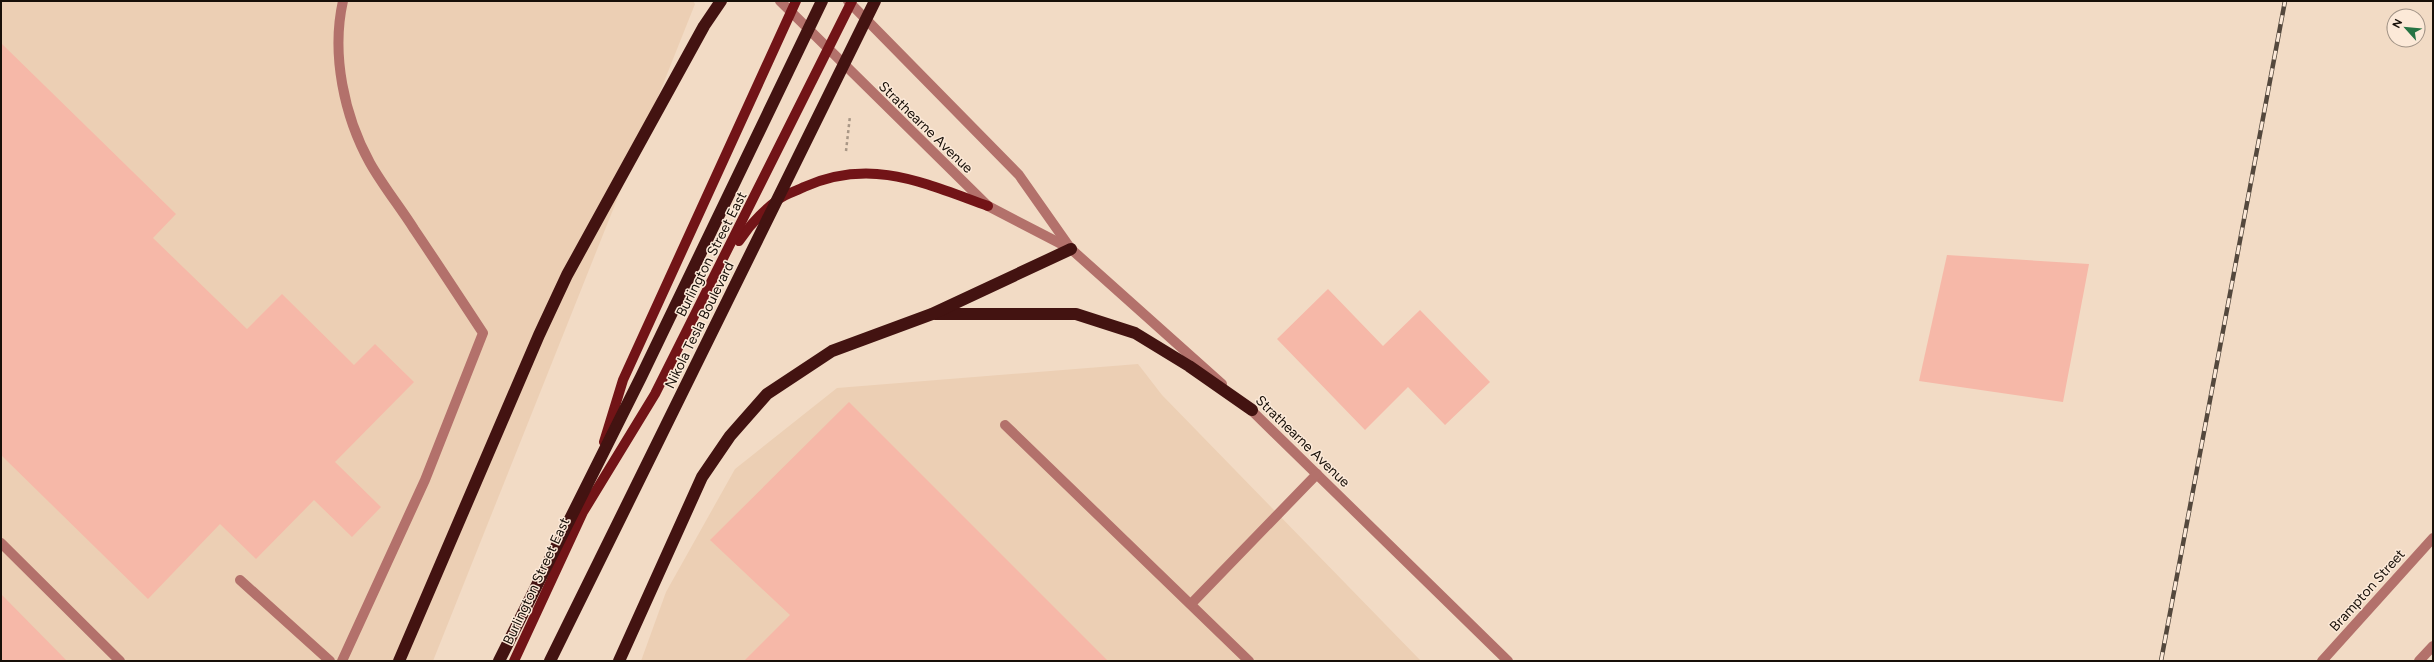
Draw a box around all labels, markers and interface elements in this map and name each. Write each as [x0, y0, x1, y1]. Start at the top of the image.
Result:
north arrow [2386, 8, 2426, 48]
text: N [2390, 17, 2405, 30]
street label: Strathearne Avenue [875, 78, 977, 177]
street label: Burlington Street East [673, 189, 750, 320]
street label: Nikola Tesla Boulevard [661, 259, 738, 392]
street label: Strathearne Avenue [1252, 392, 1354, 491]
street label: Burlington Street East [500, 515, 573, 647]
street label: Brampton Street [2326, 546, 2409, 635]

